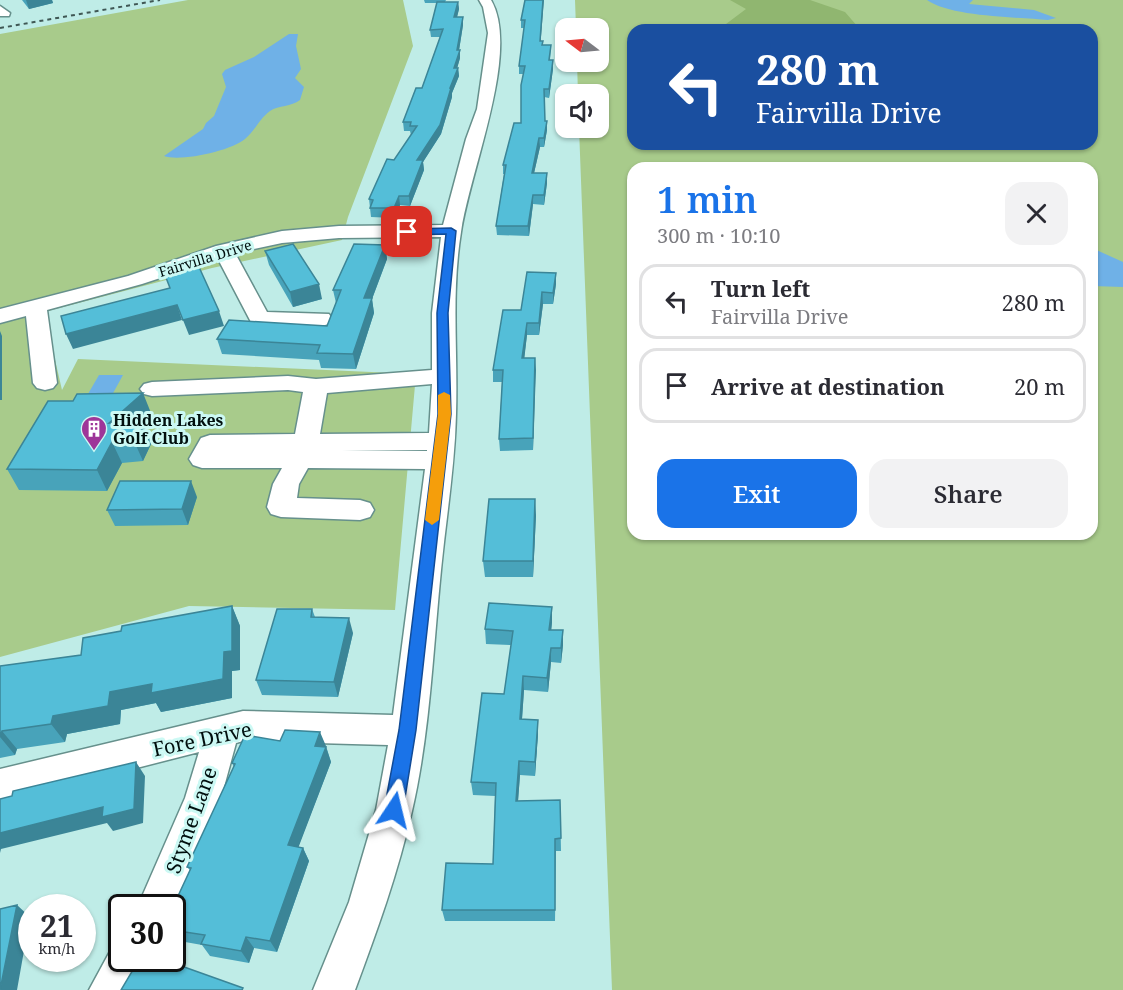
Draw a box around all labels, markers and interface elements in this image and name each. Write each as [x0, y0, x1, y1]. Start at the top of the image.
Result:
north arrow [555, 18, 609, 72]
map controls [555, 18, 609, 138]
text: 280 m [756, 40, 880, 97]
icon: left [657, 48, 735, 126]
button: sound [555, 84, 609, 138]
text: Fairvilla Drive [756, 94, 942, 131]
text: 1 min [657, 175, 758, 224]
button: close [1005, 182, 1068, 245]
pin [381, 206, 432, 257]
icon: arrive [390, 215, 423, 248]
text: 300 m · 10:10 [657, 222, 780, 249]
street label: Fairvilla Drive [156, 235, 254, 281]
text: Turn left [711, 273, 810, 303]
icon: left [660, 285, 693, 318]
text: 280 m [1002, 287, 1065, 317]
text: Fairvilla Drive [711, 303, 849, 330]
icon: arrive [660, 369, 693, 402]
text: Arrive at destination [711, 371, 945, 401]
text: 20 m [1014, 371, 1065, 401]
place label: Hidden Lakes Golf Club [113, 409, 224, 449]
building icon: Hidden Lakes Golf Club [79, 414, 109, 452]
button: Exit [657, 459, 857, 528]
button: Share [869, 459, 1068, 528]
street label: Fore Drive [150, 715, 254, 763]
street label: Styme Lane [159, 763, 223, 877]
position arrow [362, 778, 426, 842]
speed limit sign: 30 [108, 894, 186, 972]
text: 21 [40, 905, 74, 946]
text: km/h [39, 938, 75, 958]

